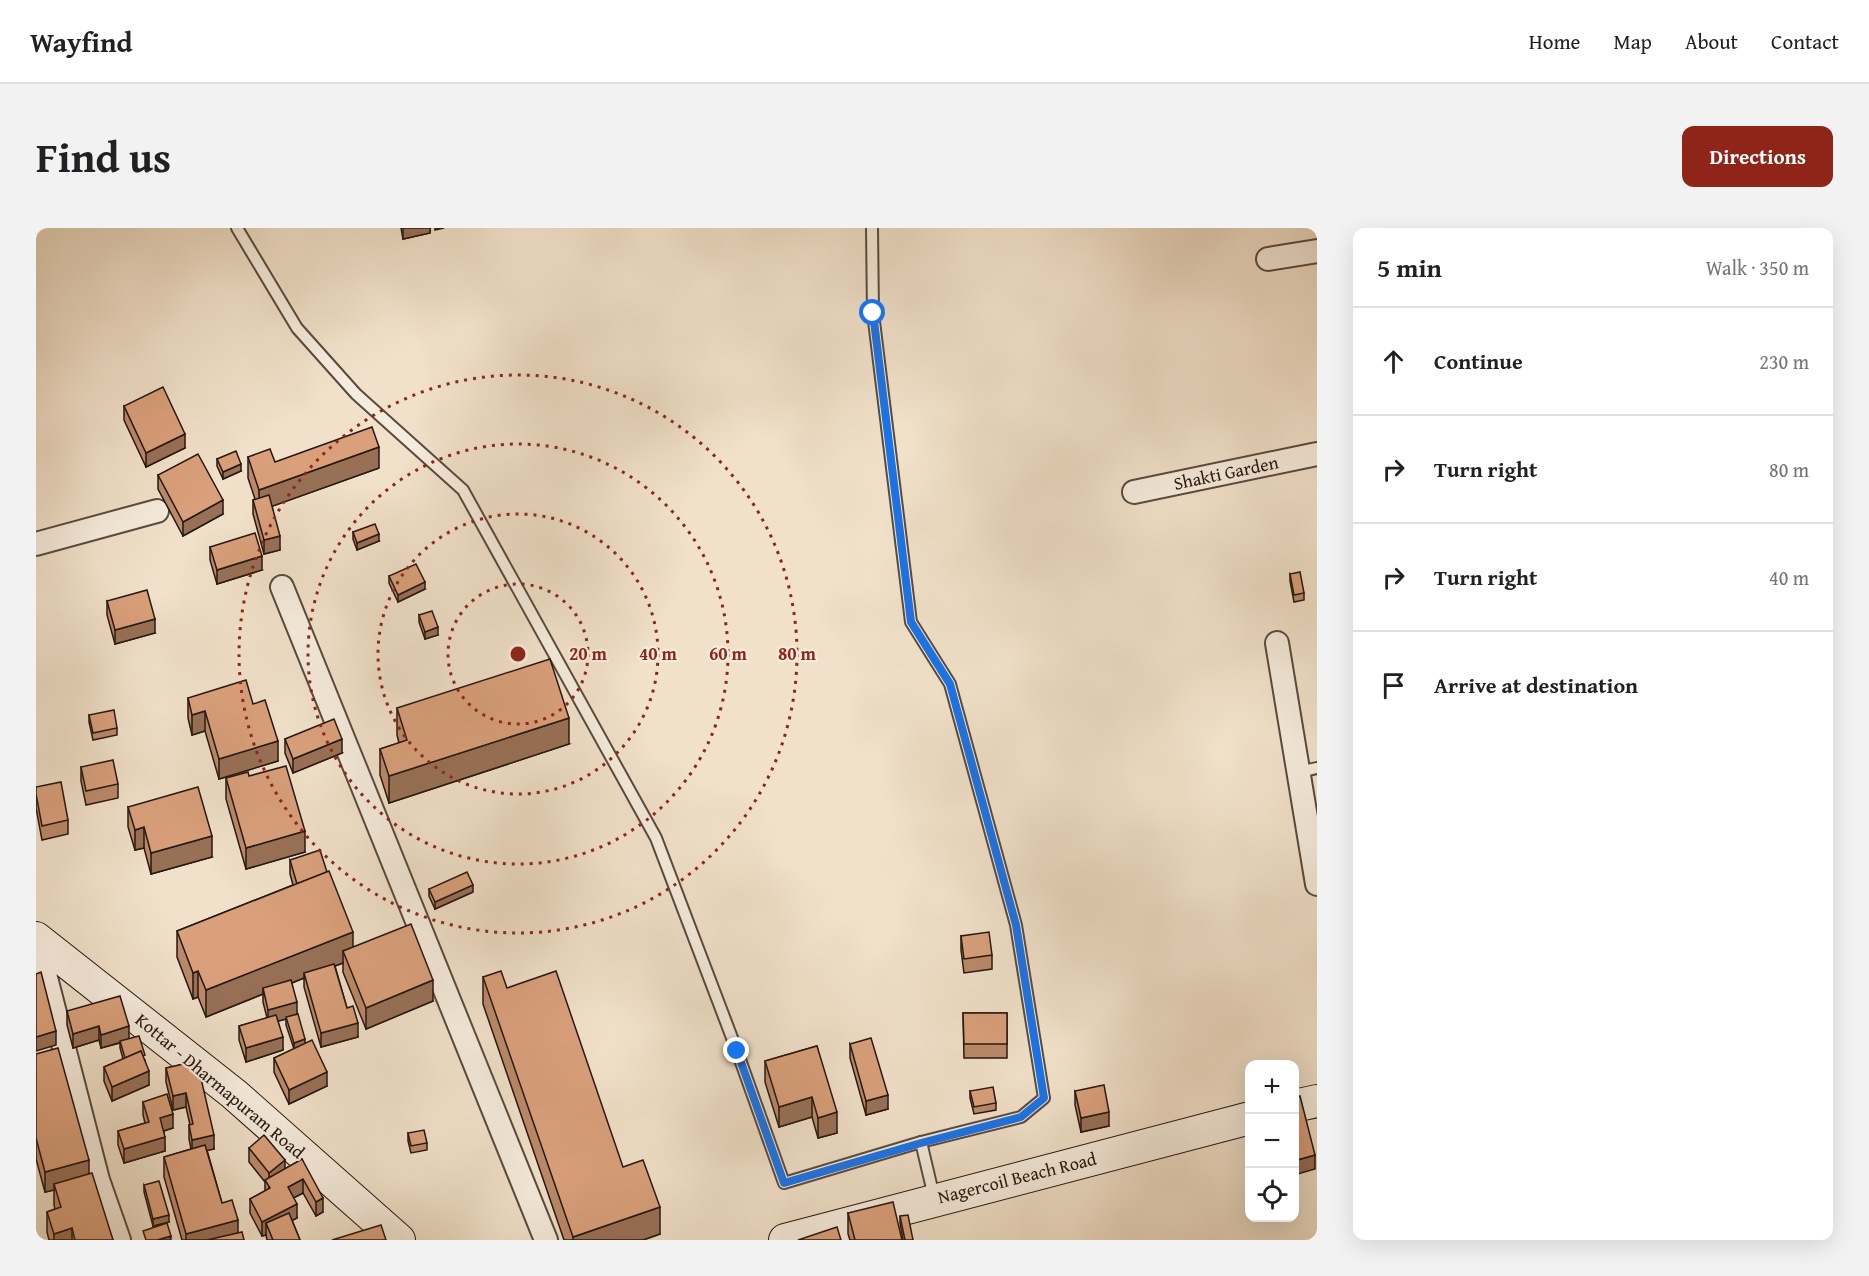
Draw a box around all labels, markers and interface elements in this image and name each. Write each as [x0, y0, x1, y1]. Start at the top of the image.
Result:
text: Wayfind [30, 21, 132, 62]
text: Home [1529, 26, 1580, 57]
text: Map [1613, 26, 1652, 57]
text: About [1685, 26, 1738, 57]
text: Contact [1771, 26, 1839, 57]
text: Find us [36, 126, 171, 187]
button: Directions [1682, 126, 1833, 187]
text: 5 min [1377, 248, 1442, 287]
text: Walk · 350 m [1706, 253, 1809, 282]
route start [859, 299, 885, 325]
icon: ahead [1377, 345, 1410, 378]
text: Continue [1434, 345, 1523, 377]
text: 230 m [1759, 347, 1809, 376]
street label: Shakti Garden [1171, 448, 1281, 497]
icon: right [1377, 453, 1410, 486]
text: Turn right [1434, 453, 1537, 485]
text: 80 m [1769, 455, 1809, 484]
icon: right [1377, 561, 1410, 594]
text: Turn right [1434, 561, 1537, 593]
text: 40 m [1769, 563, 1809, 592]
text: 20 m [569, 640, 608, 667]
text: 40 m [639, 640, 678, 667]
text: 60 m [709, 640, 748, 667]
text: 80 m [778, 640, 817, 667]
centre of rings [508, 644, 528, 664]
icon: arrive [1377, 669, 1410, 702]
text: Arrive at destination [1434, 669, 1638, 701]
street label: Kottar - Dharmapuram Road [130, 1006, 311, 1165]
route end [723, 1037, 749, 1063]
map controls [1245, 1060, 1299, 1222]
button: + [1245, 1060, 1299, 1114]
button: − [1245, 1114, 1299, 1168]
street label: Nagercoil Beach Road [935, 1145, 1099, 1210]
button: locate [1245, 1168, 1299, 1222]

